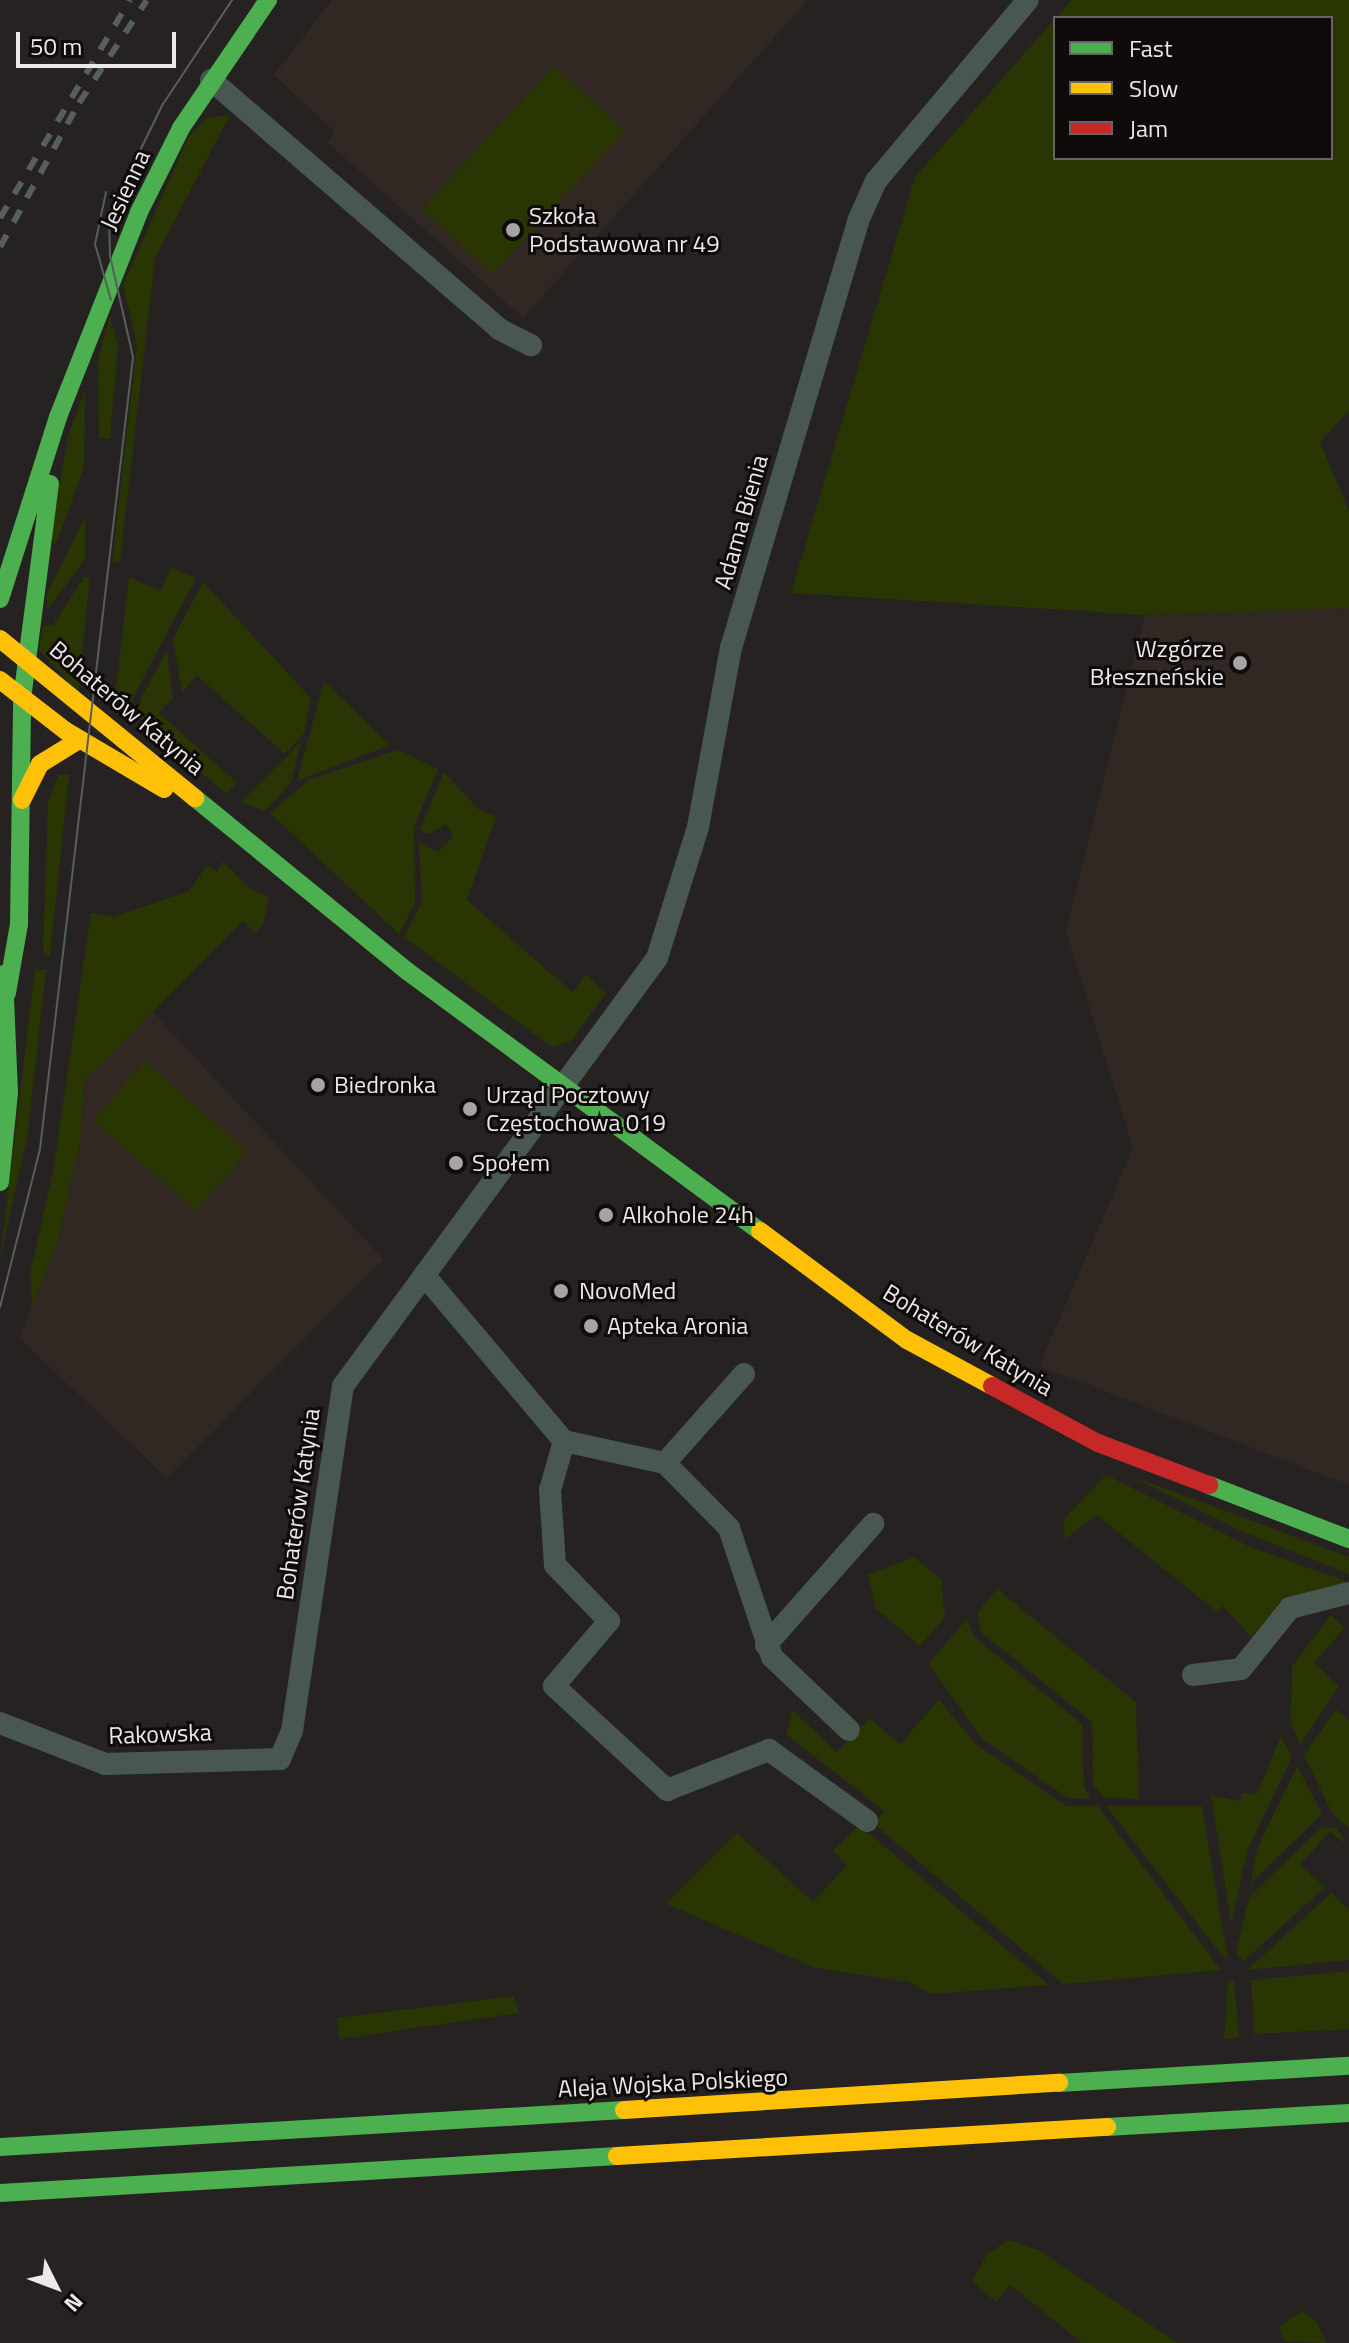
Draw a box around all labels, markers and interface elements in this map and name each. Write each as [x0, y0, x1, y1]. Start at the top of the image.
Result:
scale bar [20, 16, 180, 66]
legend [1053, 16, 1333, 160]
text: 50 m [30, 28, 82, 64]
text: Fast [1129, 30, 1172, 66]
text: Slow [1129, 70, 1178, 106]
text: Jam [1129, 110, 1168, 146]
street label: Jesienna [94, 145, 156, 235]
place label: Szkoła Podstawowa nr 49 [529, 202, 720, 258]
marker: Szkoła Podstawowa nr 49 [504, 221, 522, 239]
street label: Adama Bienia [708, 451, 774, 593]
street label: Bohaterów Katynia [44, 635, 210, 781]
place label: Wzgórze Błeszneńskie [1090, 635, 1224, 691]
marker: Wzgórze Błeszneńskie [1231, 654, 1249, 672]
place label: Biedronka [334, 1071, 436, 1099]
marker: Biedronka [309, 1076, 327, 1094]
place label: Urząd Pocztowy Częstochowa 019 [486, 1081, 666, 1137]
marker: Urząd Pocztowy Częstochowa 019 [461, 1100, 479, 1118]
place label: Społem [472, 1149, 550, 1177]
marker: Społem [447, 1154, 465, 1172]
place label: Alkohole 24h [622, 1201, 754, 1229]
marker: Alkohole 24h [597, 1206, 615, 1224]
place label: NovoMed [579, 1277, 676, 1305]
street label: Bohaterów Katynia [878, 1278, 1058, 1402]
marker: NovoMed [550, 1280, 572, 1302]
place label: Apteka Aronia [607, 1312, 748, 1340]
marker: Apteka Aronia [582, 1317, 600, 1335]
street label: Bohaterów Katynia [270, 1406, 326, 1602]
street label: Rakowska [108, 1718, 212, 1750]
street label: Aleja Wojska Polskiego [557, 2063, 789, 2103]
north arrow [16, 2247, 96, 2327]
text: N [56, 2286, 92, 2320]

